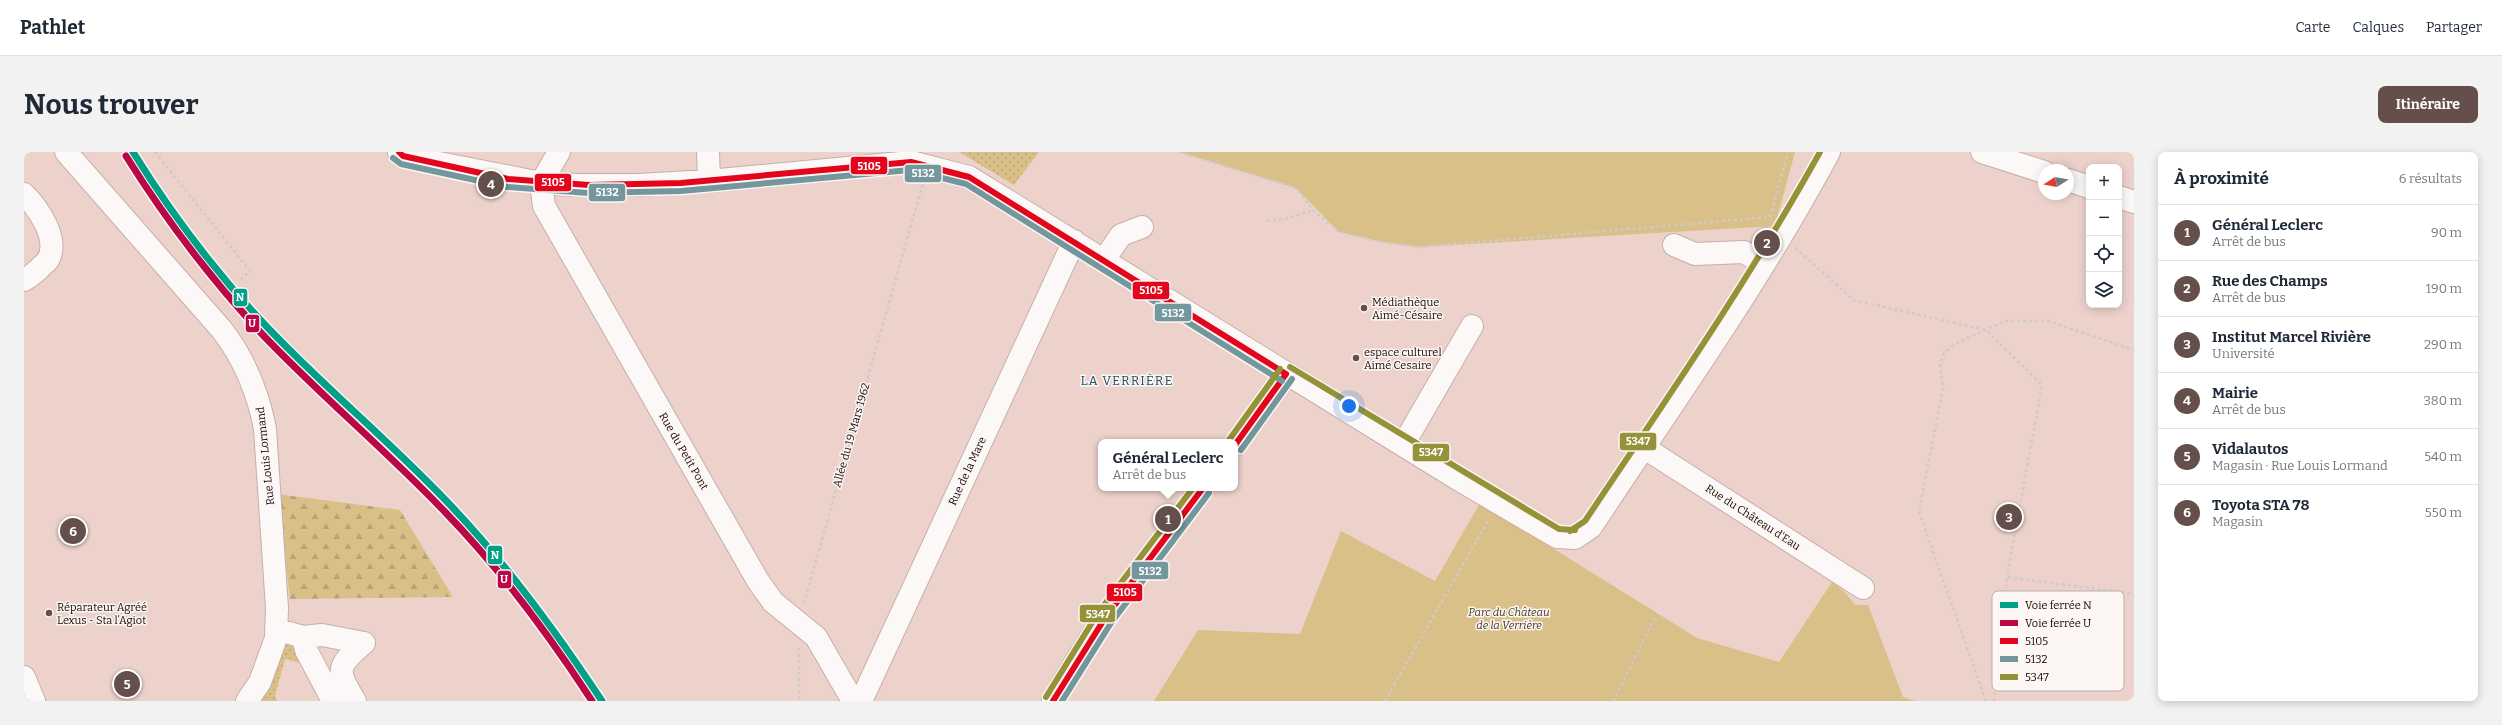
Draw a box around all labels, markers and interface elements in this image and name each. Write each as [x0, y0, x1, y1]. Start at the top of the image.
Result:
text: Pathlet [20, 16, 85, 39]
text: Carte [2295, 19, 2331, 36]
text: Calques [2353, 19, 2404, 36]
text: Partager [2426, 19, 2482, 36]
button: Itinéraire [2378, 86, 2478, 123]
text: Nous trouver [24, 88, 199, 121]
line badge: 5105 [850, 156, 888, 175]
text: 5105 [857, 160, 881, 173]
line badge: 5132 [904, 164, 942, 183]
north arrow [2038, 164, 2074, 200]
map controls [2086, 164, 2122, 308]
button: + [2086, 164, 2122, 200]
text: 5132 [911, 167, 935, 180]
text: À proximité [2174, 168, 2269, 189]
pin: 4 [478, 169, 504, 199]
text: 6 résultats [2399, 171, 2462, 186]
line badge: 5105 [534, 173, 572, 192]
text: 5105 [541, 176, 565, 189]
line badge: 5132 [588, 183, 626, 202]
text: 5132 [595, 186, 619, 199]
button: − [2086, 200, 2122, 236]
text: Général Leclerc [2212, 216, 2323, 234]
text: 1 [2184, 225, 2190, 240]
text: 90 m [2431, 225, 2462, 240]
pin: 2 [1754, 228, 1780, 258]
text: Arrêt de bus [2212, 234, 2286, 249]
button: locate [2086, 236, 2122, 272]
button: layers [2086, 272, 2122, 308]
text: Rue des Champs [2212, 272, 2328, 290]
line badge: 5105 [1132, 281, 1170, 300]
text: 2 [2183, 281, 2191, 296]
text: 190 m [2426, 281, 2462, 296]
text: 5105 [1139, 284, 1163, 297]
line badge: N [233, 288, 248, 307]
text: Arrêt de bus [2212, 290, 2286, 305]
text: N [236, 291, 245, 304]
place label: Médiathèque Aimé-Césaire [1372, 296, 1442, 322]
line badge: 5132 [1154, 303, 1192, 322]
marker: Médiathèque Aimé-Césaire [1359, 303, 1369, 313]
text: 5132 [1161, 307, 1185, 320]
line badge: U [245, 314, 260, 333]
text: U [248, 317, 256, 330]
text: Institut Marcel Rivière [2212, 328, 2371, 346]
text: 3 [2183, 337, 2191, 352]
text: 290 m [2424, 337, 2462, 352]
place label: espace culturel Aimé Cesaire [1364, 346, 1442, 372]
text: Université [2212, 346, 2275, 361]
marker: espace culturel Aimé Cesaire [1351, 353, 1361, 363]
district label: LA VERRIÈRE [1081, 373, 1173, 388]
street label: Allée du 19 Mars 1962 [830, 381, 873, 489]
text: Mairie [2212, 384, 2258, 402]
text: 4 [2183, 393, 2191, 408]
text: 380 m [2423, 393, 2462, 408]
your location [1339, 396, 1359, 416]
text: Arrêt de bus [2212, 402, 2286, 417]
street label: Rue Louis Lormand [254, 406, 277, 506]
street label: Rue du Petit Pont [656, 410, 711, 492]
line badge: 5347 [1619, 432, 1657, 451]
street label: Rue de la Mare [946, 435, 989, 508]
text: 5347 [1626, 435, 1650, 448]
popup [1098, 439, 1238, 491]
text: Vidalautos [2212, 440, 2288, 458]
line badge: 5347 [1412, 443, 1450, 462]
text: 5347 [1419, 446, 1443, 459]
text: Général Leclerc [1113, 449, 1223, 467]
text: 5 [2183, 449, 2191, 464]
text: 540 m [2424, 449, 2462, 464]
text: Magasin · Rue Louis Lormand [2212, 458, 2388, 473]
text: Arrêt de bus [1113, 467, 1186, 482]
street label: Rue du Château d'Eau [1703, 482, 1803, 553]
text: Toyota STA 78 [2212, 496, 2310, 514]
pin: 3 [1996, 502, 2022, 532]
pin: 1 [1155, 504, 1181, 534]
text: 6 [2183, 505, 2191, 520]
text: 550 m [2425, 505, 2462, 520]
text: Magasin [2212, 514, 2263, 529]
pin: 6 [60, 516, 86, 546]
line badge: N [487, 545, 503, 565]
text: N [491, 549, 500, 562]
line badge: 5132 [1131, 561, 1169, 580]
text: 5132 [1138, 565, 1162, 578]
line badge: U [497, 570, 512, 589]
text: U [500, 573, 508, 586]
line badge: 5105 [1106, 583, 1143, 602]
text: 5105 [1113, 586, 1137, 599]
legend [1992, 591, 2124, 691]
text: Voie ferrée N [2025, 599, 2092, 612]
place label: Réparateur Agréé Lexus - Sta l'Agiot [57, 601, 147, 627]
line badge: 5347 [1079, 604, 1116, 623]
park label: Parc du Château de la Verrière [1468, 606, 1550, 632]
marker: Réparateur Agréé Lexus - Sta l'Agiot [44, 608, 54, 618]
text: 5347 [1086, 608, 1110, 621]
text: Voie ferrée U [2025, 617, 2091, 630]
text: 5105 [2025, 635, 2048, 648]
text: 5132 [2025, 653, 2047, 666]
pin: 5 [114, 669, 140, 699]
text: 5347 [2025, 671, 2049, 684]

